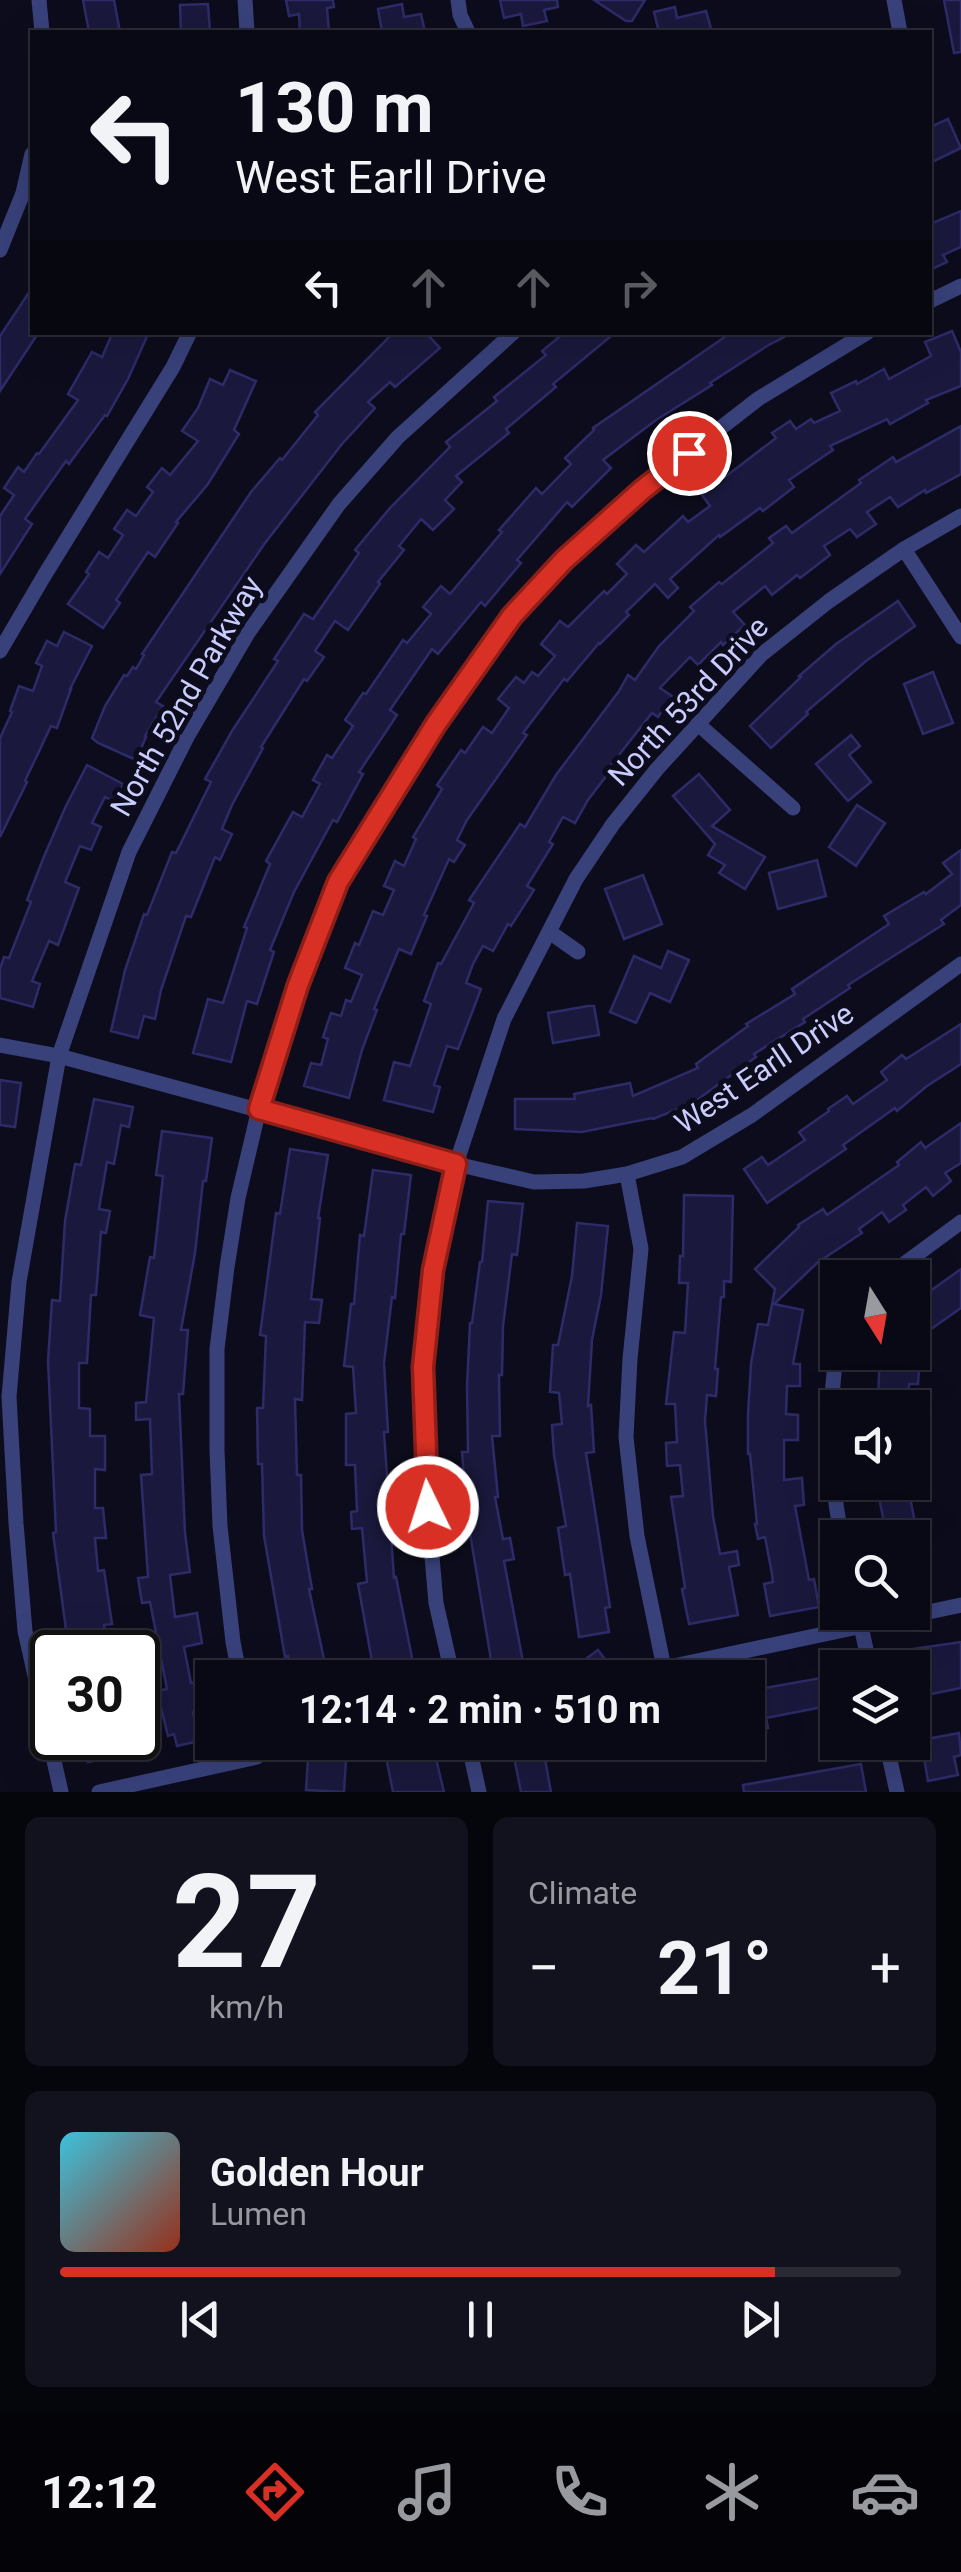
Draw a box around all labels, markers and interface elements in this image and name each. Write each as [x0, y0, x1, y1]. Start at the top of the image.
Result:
text: 130 m [235, 67, 434, 149]
icon: left [70, 70, 200, 200]
text: West Earll Drive [235, 151, 547, 204]
icon: left [296, 260, 351, 315]
icon: ahead [401, 260, 456, 315]
icon: ahead [506, 260, 561, 315]
icon: right [611, 260, 666, 315]
pin [647, 411, 732, 496]
icon: arrive [662, 426, 717, 481]
street label: North 52nd Parkway [103, 570, 269, 822]
street label: North 53rd Drive [601, 609, 775, 793]
street label: West Earll Drive [668, 995, 860, 1141]
north arrow [820, 1260, 930, 1370]
map controls [820, 1260, 930, 1760]
button: sound [820, 1390, 930, 1500]
position arrow [376, 1455, 480, 1559]
button: search [820, 1520, 930, 1630]
speed limit sign: 30 [30, 1630, 160, 1760]
button: layers [820, 1650, 930, 1760]
text: 12:14 · 2 min · 510 m [299, 1688, 661, 1732]
text: 27 [172, 1846, 321, 1999]
text: Climate [528, 1874, 637, 1912]
text: 21° [657, 1924, 772, 2012]
text: − [528, 1936, 559, 2000]
text: + [870, 1936, 901, 2000]
text: km/h [209, 1988, 284, 2026]
text: Golden Hour [210, 2151, 424, 2195]
text: Lumen [210, 2195, 307, 2233]
icon: previous [173, 2292, 228, 2347]
icon: pause [453, 2292, 508, 2347]
icon: next [733, 2292, 788, 2347]
icon: directions [240, 2457, 310, 2527]
icon: music [392, 2457, 462, 2527]
icon: phone [545, 2457, 615, 2527]
icon: climate [697, 2457, 767, 2527]
icon: car [850, 2457, 920, 2527]
text: 12:12 [41, 2466, 157, 2519]

